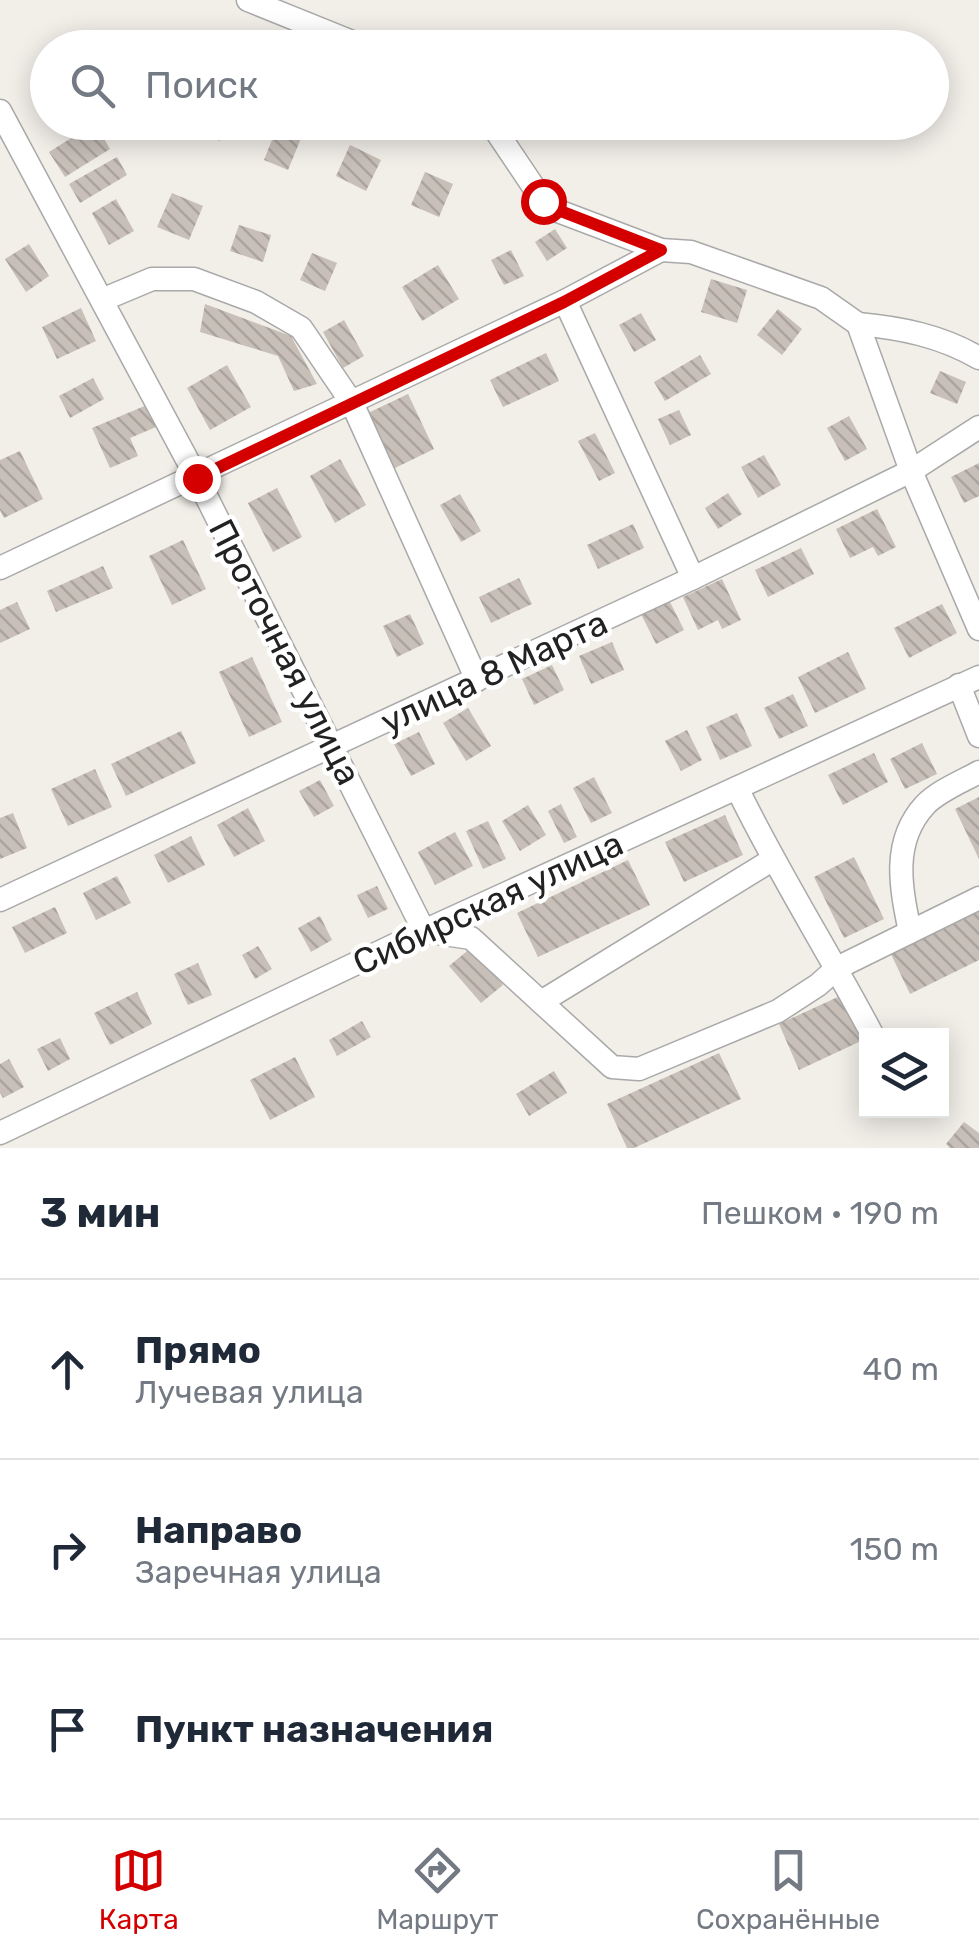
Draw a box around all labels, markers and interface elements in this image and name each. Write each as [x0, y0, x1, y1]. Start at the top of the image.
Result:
search box [30, 30, 949, 140]
icon: search [65, 58, 120, 113]
text: Поиск [145, 62, 258, 108]
route start [521, 179, 567, 225]
route end [175, 456, 221, 502]
street label: Проточная улица [200, 512, 370, 792]
street label: улица 8 Марта [374, 601, 614, 743]
street label: Сибирская улица [346, 822, 630, 984]
map controls [859, 1028, 949, 1118]
button: layers [859, 1028, 949, 1118]
text: 3 мин [40, 1188, 161, 1238]
text: Пешком · 190 m [701, 1194, 939, 1232]
text: Прямо [135, 1327, 261, 1373]
icon: ahead [40, 1342, 95, 1397]
text: 40 m [863, 1350, 939, 1388]
text: Лучевая улица [135, 1373, 364, 1411]
text: Направо [135, 1507, 302, 1553]
icon: right [40, 1522, 95, 1577]
text: 150 m [850, 1530, 939, 1568]
text: Заречная улица [135, 1553, 382, 1591]
icon: arrive [40, 1702, 95, 1757]
text: Пункт назначения [135, 1706, 494, 1752]
tab: Карта [99, 1843, 179, 1936]
tab: Маршрут [376, 1843, 498, 1936]
tab: Сохранённые [696, 1843, 880, 1936]

